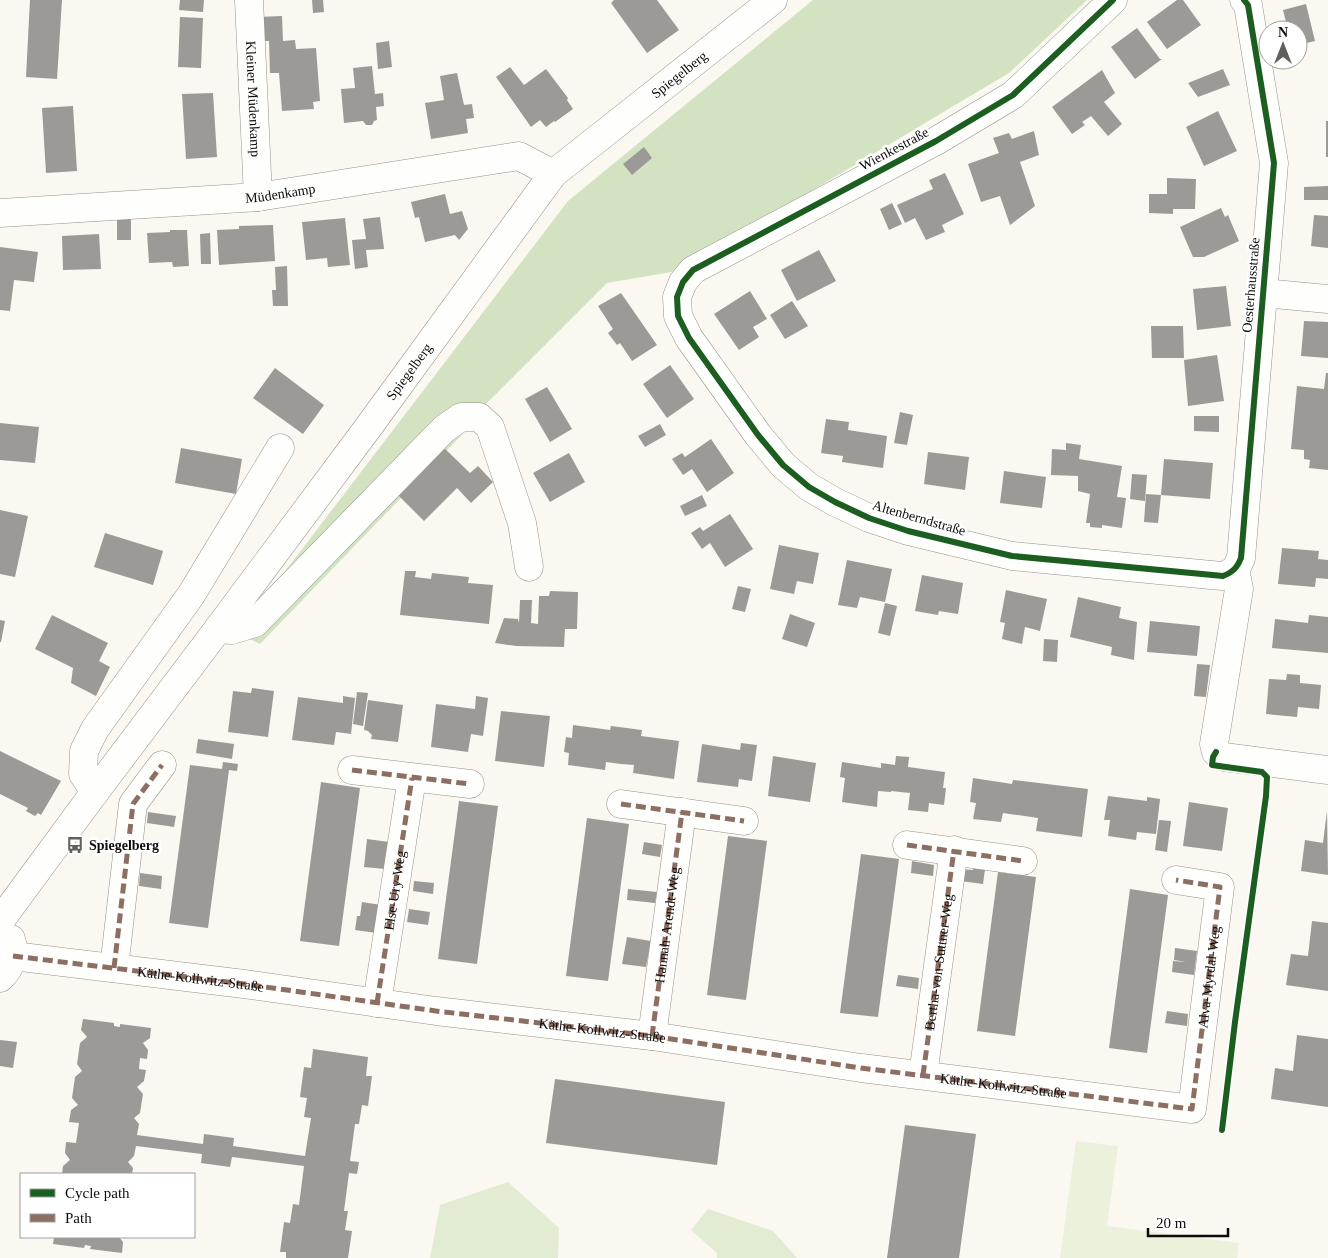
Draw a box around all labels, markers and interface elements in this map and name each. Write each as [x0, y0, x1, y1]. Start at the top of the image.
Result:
north arrow [1258, 20, 1308, 70]
text: N [1278, 25, 1288, 40]
street label: Kleiner Müdenkamp [243, 40, 264, 157]
street label: Spiegelberg [648, 48, 710, 101]
street label: Wienkestraße [857, 124, 931, 174]
street label: Müdenkamp [245, 181, 316, 205]
street label: Oesterhausstraße [1239, 237, 1263, 333]
street label: Spiegelberg [383, 340, 435, 403]
street label: Altenberndstraße [871, 498, 967, 538]
bus stop icon: Spiegelberg [65, 835, 85, 855]
place label: Spiegelberg [89, 838, 159, 853]
street label: Else-Ury-Weg [381, 849, 408, 931]
street label: Hannah-Arendt-Weg [652, 866, 682, 984]
street label: Bertha-von-Suttner-Weg [922, 893, 955, 1031]
street label: Alva-Myrdal-Weg [1195, 925, 1223, 1029]
street label: Käthe-Kollwitz-Straße [136, 964, 265, 994]
street label: Käthe-Kollwitz-Straße [538, 1015, 667, 1046]
street label: Käthe-Kollwitz-Straße [939, 1070, 1068, 1101]
legend [20, 1173, 195, 1238]
text: Cycle path [65, 1185, 130, 1201]
scale bar [1148, 1206, 1228, 1238]
text: Path [65, 1210, 92, 1226]
text: 20 m [1156, 1215, 1187, 1231]

